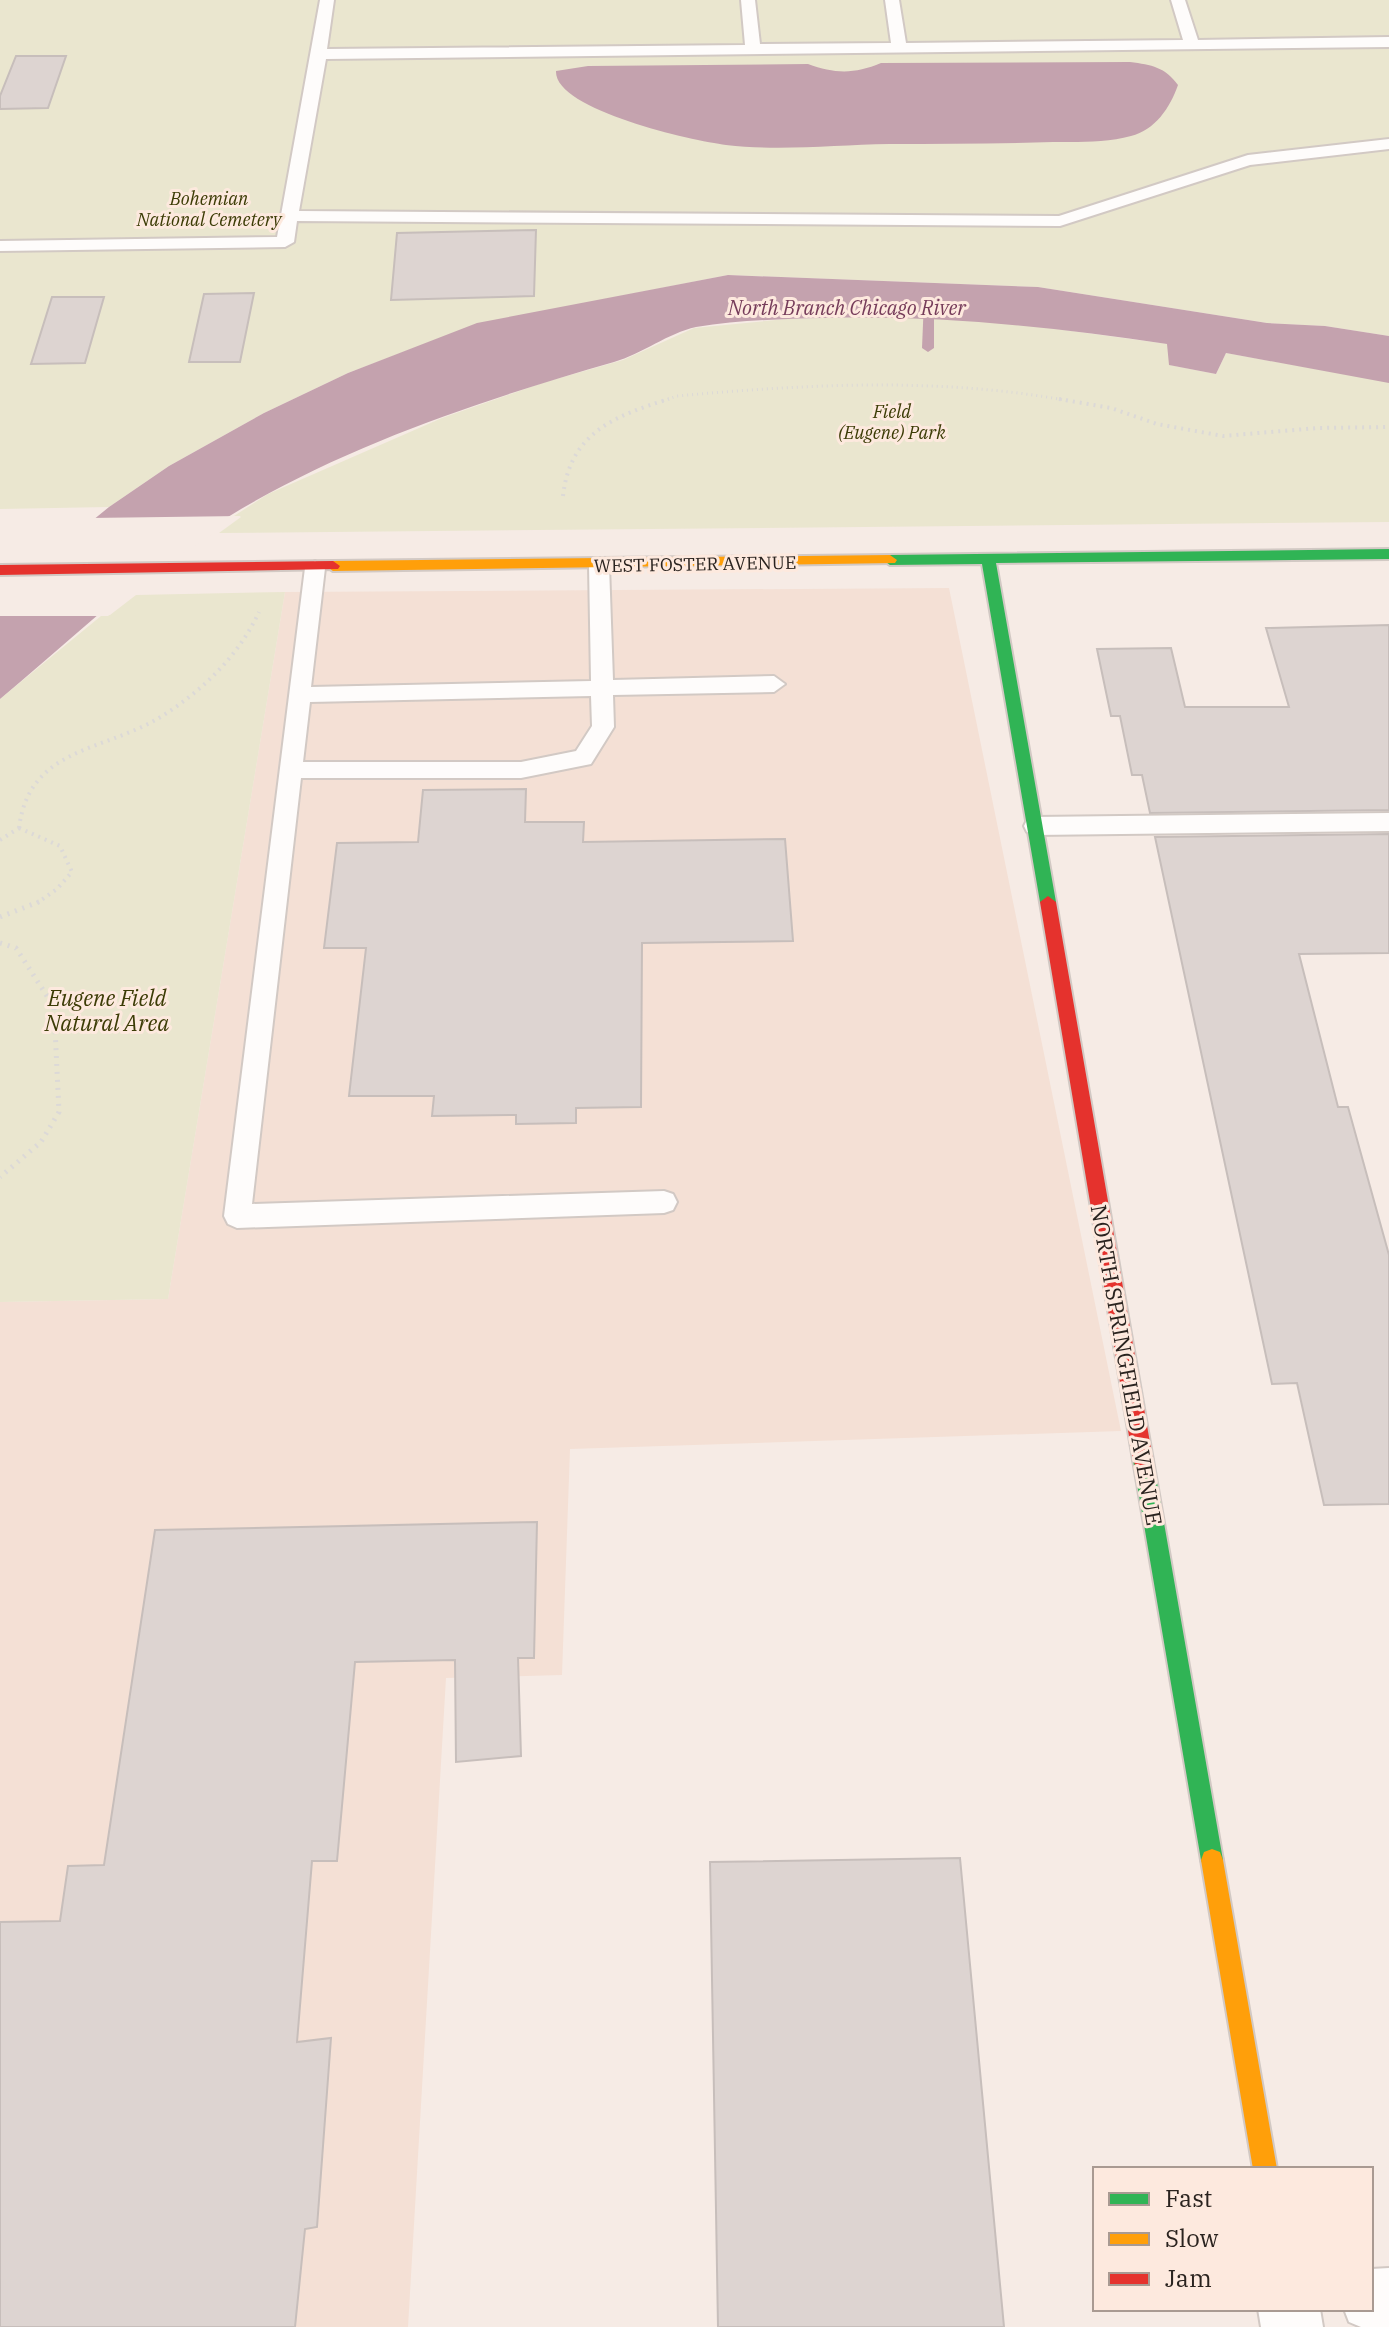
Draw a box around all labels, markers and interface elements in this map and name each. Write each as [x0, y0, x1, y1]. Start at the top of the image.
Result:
park label: Bohemian National Cemetery [136, 187, 283, 231]
water label: North Branch Chicago River [727, 294, 967, 321]
park label: Field (Eugene) Park [838, 400, 946, 444]
street label: WEST FOSTER AVENUE [593, 551, 797, 577]
park label: Eugene Field Natural Area [44, 983, 169, 1037]
street label: NORTH SPRINGFIELD AVENUE [1084, 1202, 1170, 1528]
legend [1093, 2167, 1373, 2311]
text: Fast [1165, 2182, 1212, 2214]
text: Slow [1165, 2222, 1219, 2254]
text: Jam [1165, 2262, 1212, 2294]

